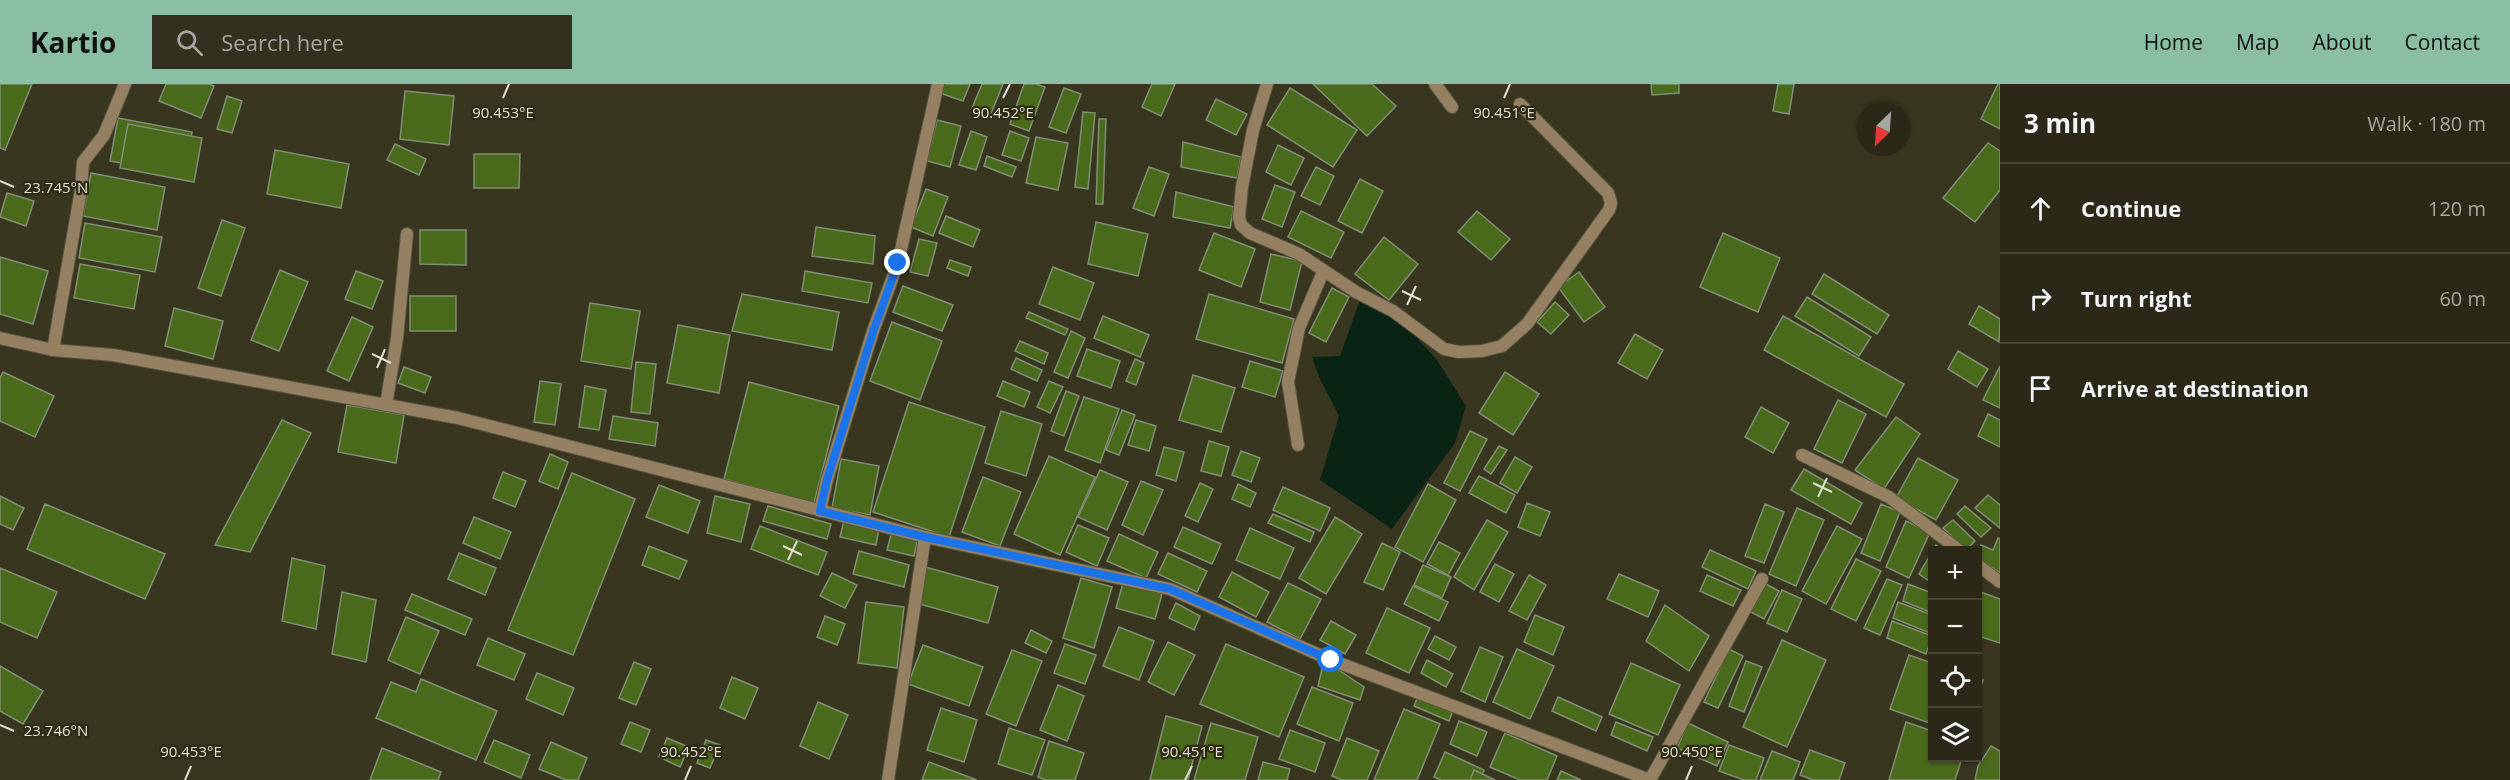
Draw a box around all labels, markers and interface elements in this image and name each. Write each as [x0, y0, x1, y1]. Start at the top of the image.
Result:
search box [152, 15, 572, 69]
text: Kartio [30, 23, 116, 61]
icon: search [173, 26, 206, 59]
text: Search here [221, 27, 344, 57]
text: Home [2144, 28, 2203, 56]
text: Map [2236, 28, 2279, 56]
text: About [2312, 28, 2372, 56]
text: Contact [2405, 28, 2480, 56]
text: 90.453°E [472, 102, 534, 122]
text: 90.452°E [972, 102, 1034, 122]
text: 90.451°E [1473, 102, 1535, 122]
north arrow [1856, 102, 1910, 156]
text: 3 min [2024, 105, 2096, 141]
text: Walk · 180 m [2367, 110, 2486, 137]
text: 23.745°N [24, 177, 88, 197]
icon: ahead [2024, 192, 2057, 225]
text: Continue [2081, 193, 2181, 223]
text: 120 m [2428, 195, 2486, 222]
route end [884, 249, 910, 275]
icon: right [2024, 282, 2057, 315]
text: Turn right [2081, 283, 2192, 313]
text: 60 m [2439, 285, 2486, 312]
icon: arrive [2024, 372, 2057, 405]
text: Arrive at destination [2081, 373, 2309, 403]
map controls [1928, 546, 1982, 762]
button: + [1928, 546, 1982, 600]
button: − [1928, 600, 1982, 654]
route start [1317, 646, 1343, 672]
button: locate [1928, 654, 1982, 708]
button: layers [1928, 708, 1982, 762]
text: 23.746°N [24, 720, 88, 740]
text: 90.453°E [160, 741, 222, 761]
text: 90.452°E [660, 741, 722, 761]
text: 90.451°E [1161, 741, 1223, 761]
text: 90.450°E [1661, 741, 1723, 761]

